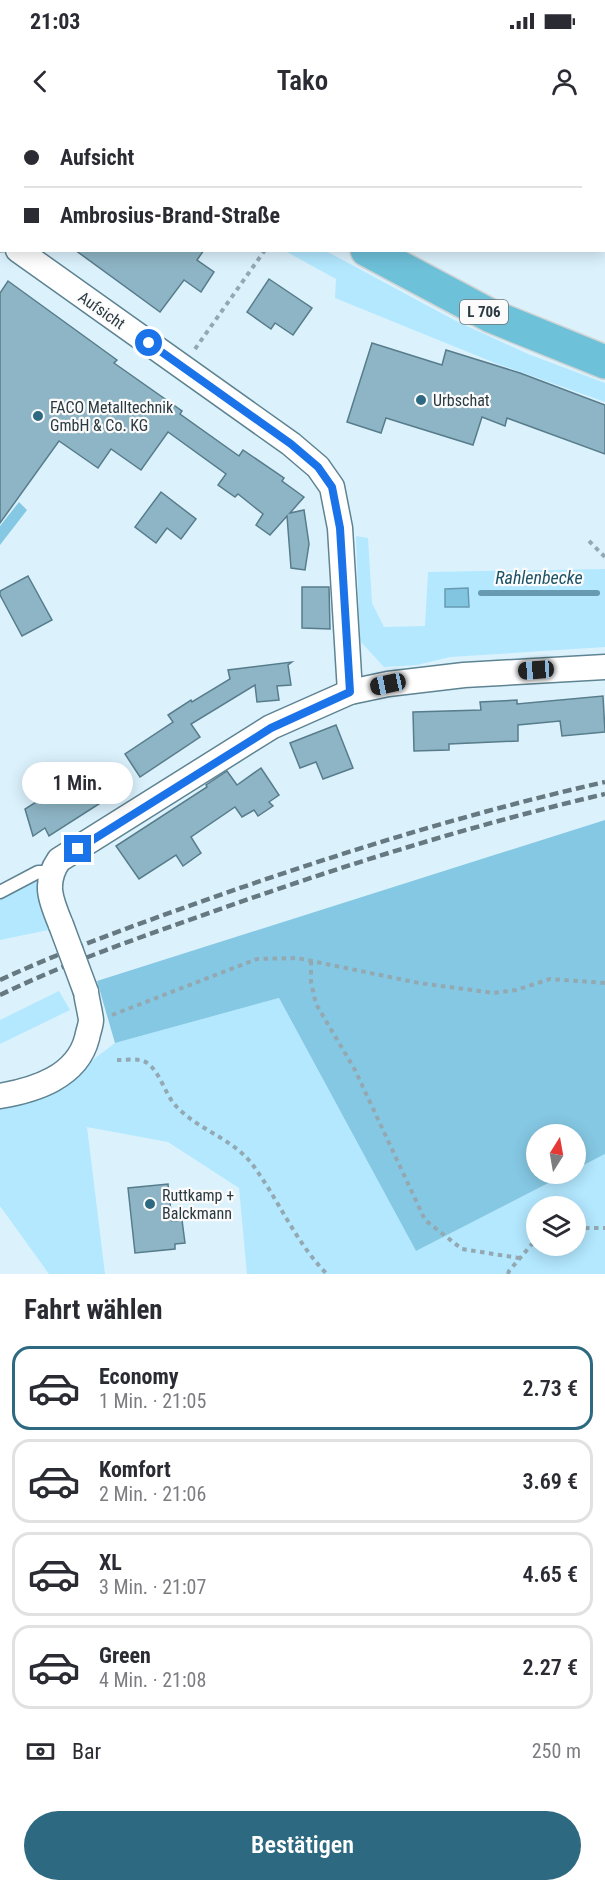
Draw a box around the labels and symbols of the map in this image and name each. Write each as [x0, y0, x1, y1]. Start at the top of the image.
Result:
street label: Aufsicht [75, 287, 129, 333]
road number: L 706 [460, 300, 508, 324]
route start [135, 329, 162, 356]
place label: Urbschat [433, 391, 490, 410]
marker: Urbschat [414, 393, 428, 407]
place label: FACO Metalltechnik GmbH & Co. KG [50, 398, 174, 435]
marker: FACO Metalltechnik GmbH & Co. KG [31, 409, 45, 423]
water label: Rahlenbecke [495, 567, 583, 588]
car [517, 660, 555, 680]
car [369, 671, 407, 697]
callout: 1 Min. [22, 762, 134, 804]
route end [64, 835, 91, 862]
north arrow [526, 1124, 586, 1184]
place label: Ruttkamp + Balckmann [162, 1186, 234, 1223]
marker: Ruttkamp + Balckmann [143, 1197, 157, 1211]

